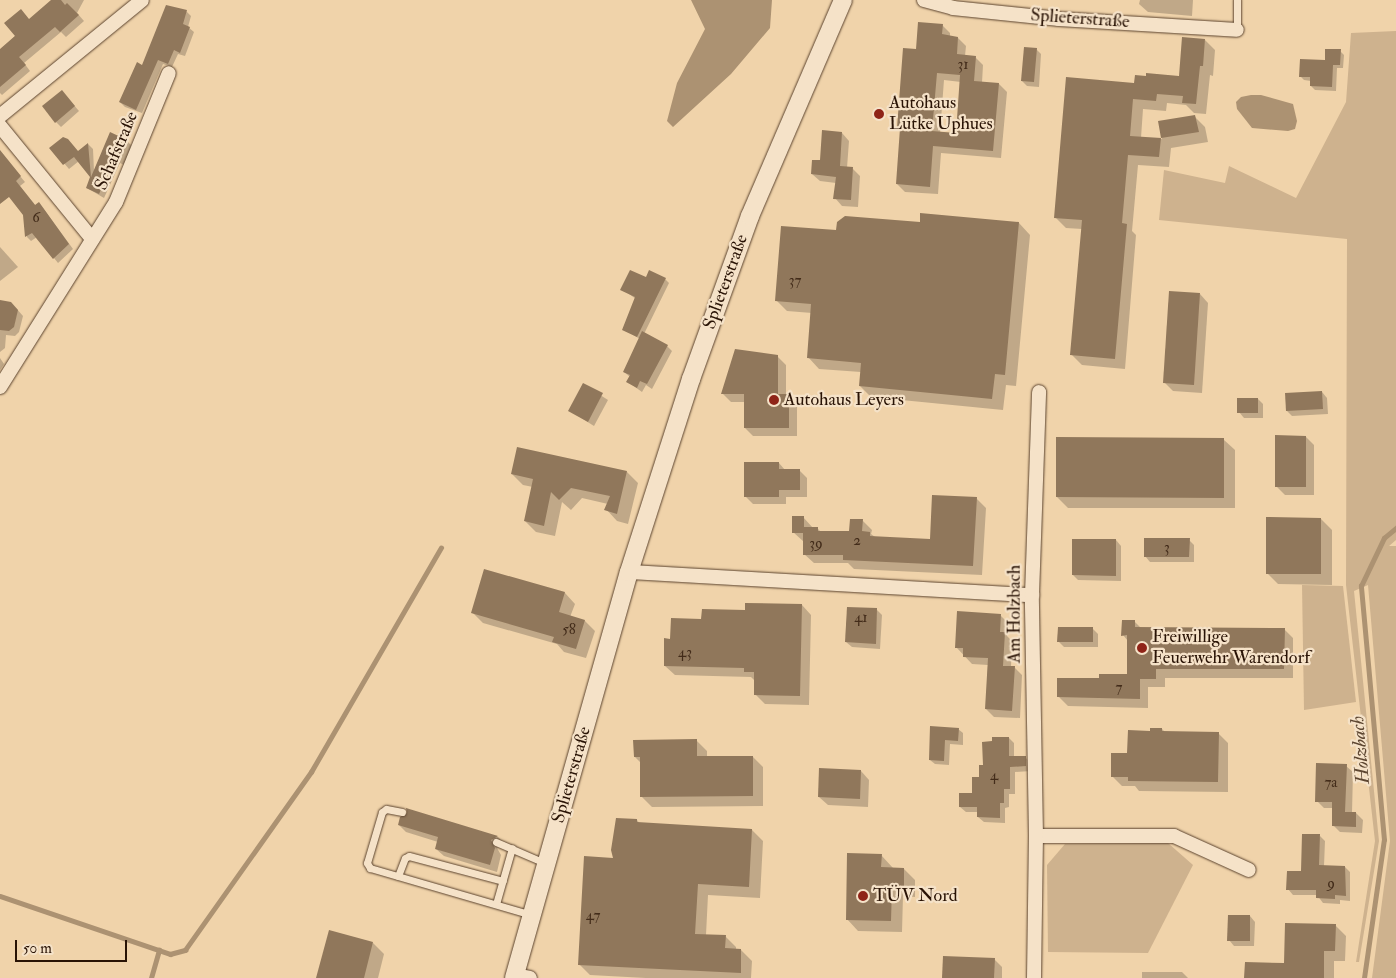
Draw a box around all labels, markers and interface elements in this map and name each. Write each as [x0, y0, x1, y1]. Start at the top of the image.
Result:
street label: Splieterstraße [1030, 5, 1130, 33]
house number: 31 [957, 56, 969, 74]
place label: Autohaus Lütke Uphues [889, 93, 993, 136]
street label: Schafstraße [91, 108, 143, 194]
marker: Autohaus Lütke Uphues [873, 108, 885, 120]
house number: 6 [32, 209, 40, 227]
street label: Splieterstraße [699, 232, 753, 332]
house number: 37 [789, 272, 801, 290]
place label: Autohaus Leyers [784, 389, 904, 411]
marker: Autohaus Leyers [768, 394, 780, 406]
house number: 2 [853, 532, 861, 550]
house number: 39 [809, 535, 823, 553]
house number: 3 [1164, 539, 1170, 557]
street label: Am Holzbach [1004, 565, 1026, 663]
house number: 41 [854, 609, 868, 627]
house number: 58 [562, 621, 576, 639]
place label: Freiwillige Feuerwehr Warendorf [1152, 627, 1310, 670]
marker: Freiwillige Feuerwehr Warendorf [1136, 642, 1148, 654]
house number: 43 [678, 644, 692, 662]
house number: 7 [1116, 679, 1122, 697]
water label: Holzbach [1347, 715, 1375, 785]
street label: Splieterstraße [548, 724, 596, 826]
house number: 4 [990, 767, 998, 785]
house number: 7a [1324, 774, 1338, 792]
house number: 9 [1327, 875, 1335, 893]
place label: TÜV Nord [873, 885, 958, 907]
marker: TÜV Nord [857, 890, 869, 902]
house number: 47 [586, 907, 600, 925]
scale bar [18, 930, 130, 962]
text: 50 m [23, 939, 52, 958]

